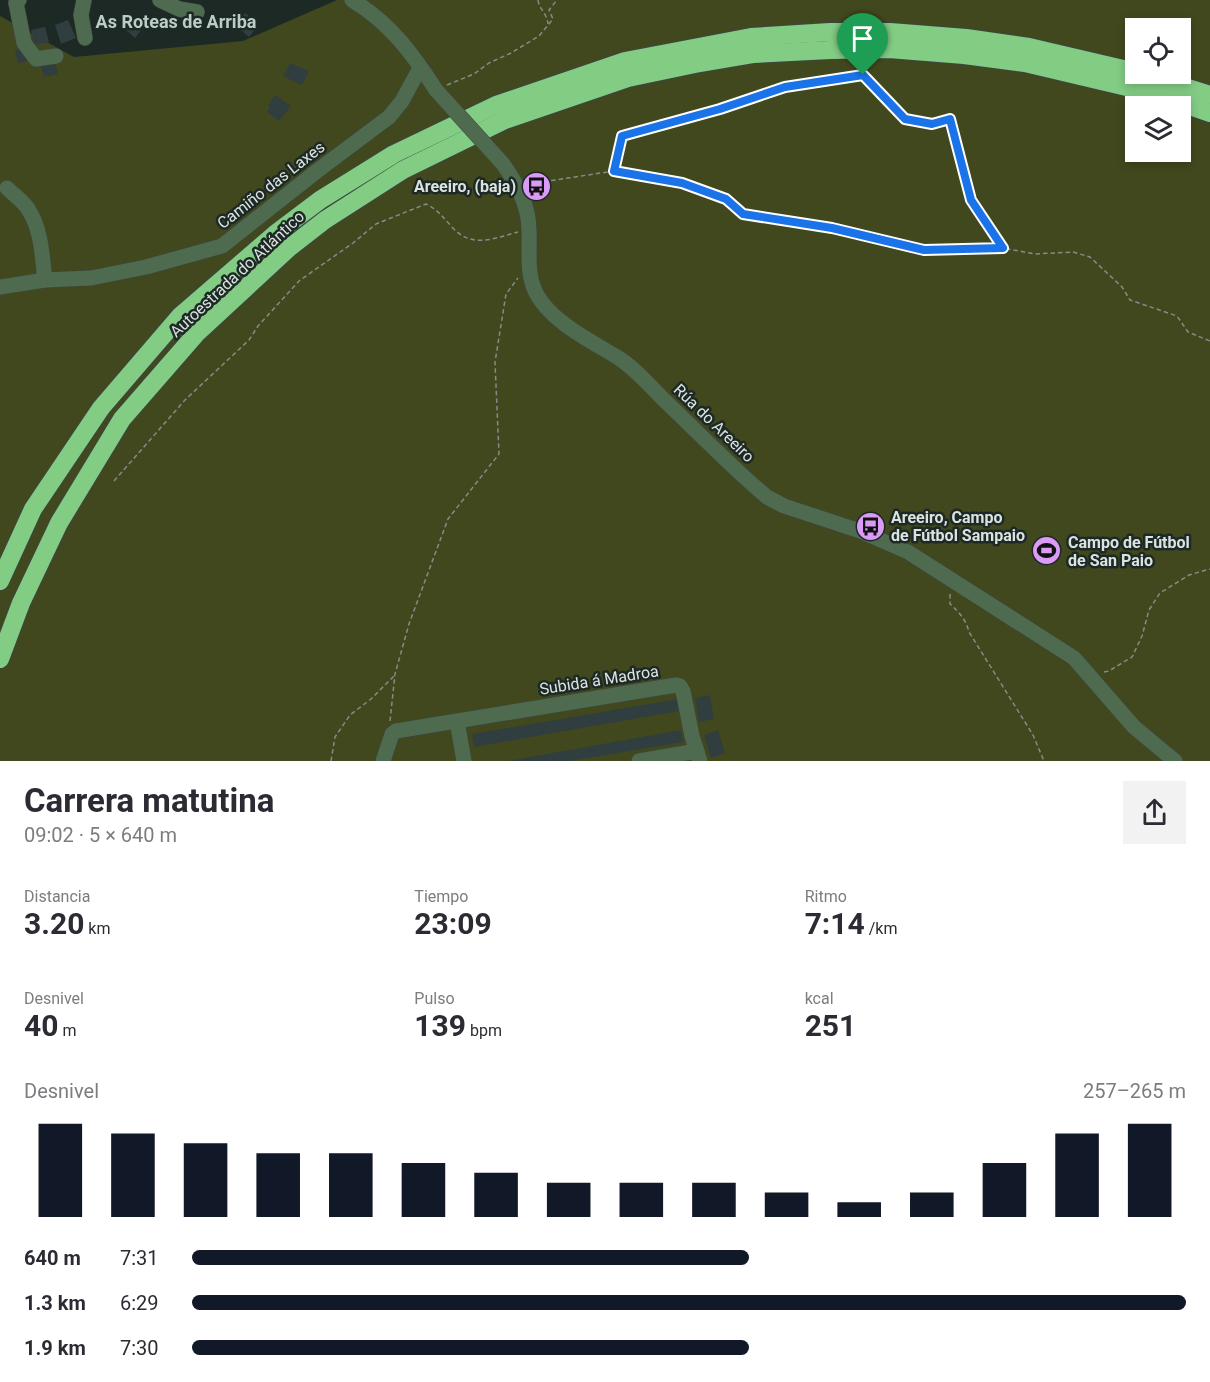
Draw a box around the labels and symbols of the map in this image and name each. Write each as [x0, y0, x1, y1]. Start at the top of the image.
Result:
district label: As Roteas de Arriba [96, 11, 257, 32]
pin [837, 13, 888, 75]
street label: Camiño das Laxes [214, 137, 328, 233]
bus stop icon: Areeiro, (baja) [521, 170, 553, 202]
place label: Areeiro, (baja) [414, 177, 516, 196]
street label: Autoestrada do Atlántico [166, 207, 308, 341]
street label: Rúa do Areeiro [670, 380, 758, 466]
place label: Areeiro, Campo de Fútbol Sampaio [891, 508, 1025, 545]
bus stop icon: Areeiro, Campo de Fútbol Sampaio [854, 510, 886, 542]
place label: Campo de Fútbol de San Paio [1068, 533, 1190, 570]
sports icon: Campo de Fútbol de San Paio [1031, 535, 1063, 567]
street label: Subida á Madroa [538, 661, 660, 699]

